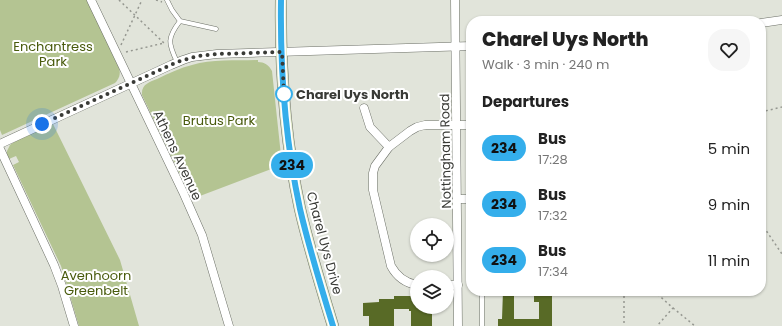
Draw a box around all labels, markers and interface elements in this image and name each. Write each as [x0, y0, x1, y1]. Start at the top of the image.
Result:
text: Charel Uys North [482, 26, 649, 53]
button: heart [708, 29, 750, 71]
park label: Enchantress Park [13, 37, 93, 71]
text: Walk · 3 min · 240 m [482, 55, 609, 74]
marker: Charel Uys North [275, 85, 293, 103]
place label: Charel Uys North [296, 85, 409, 104]
text: Departures [482, 91, 569, 112]
street label: Nottingham Road [435, 93, 456, 209]
street label: Athens Avenue [148, 107, 207, 203]
park label: Brutus Park [183, 111, 255, 130]
your location [32, 114, 52, 134]
text: Bus [538, 128, 566, 149]
text: 234 [491, 138, 517, 158]
text: 5 min [708, 138, 750, 159]
text: 17:28 [538, 150, 568, 169]
line badge: 234 [269, 152, 315, 178]
text: 234 [279, 155, 305, 175]
text: Bus [538, 184, 566, 205]
street label: Charel Uys Drive [302, 190, 347, 297]
text: 234 [491, 194, 517, 214]
text: 9 min [708, 194, 750, 215]
text: 17:32 [538, 206, 567, 225]
map controls [410, 218, 454, 314]
button: locate [410, 218, 454, 262]
text: Bus [538, 240, 566, 261]
text: 234 [491, 250, 517, 270]
text: 11 min [708, 250, 750, 271]
text: 17:34 [538, 262, 568, 281]
park label: Avenhoorn Greenbelt [61, 266, 131, 300]
button: layers [410, 270, 454, 314]

